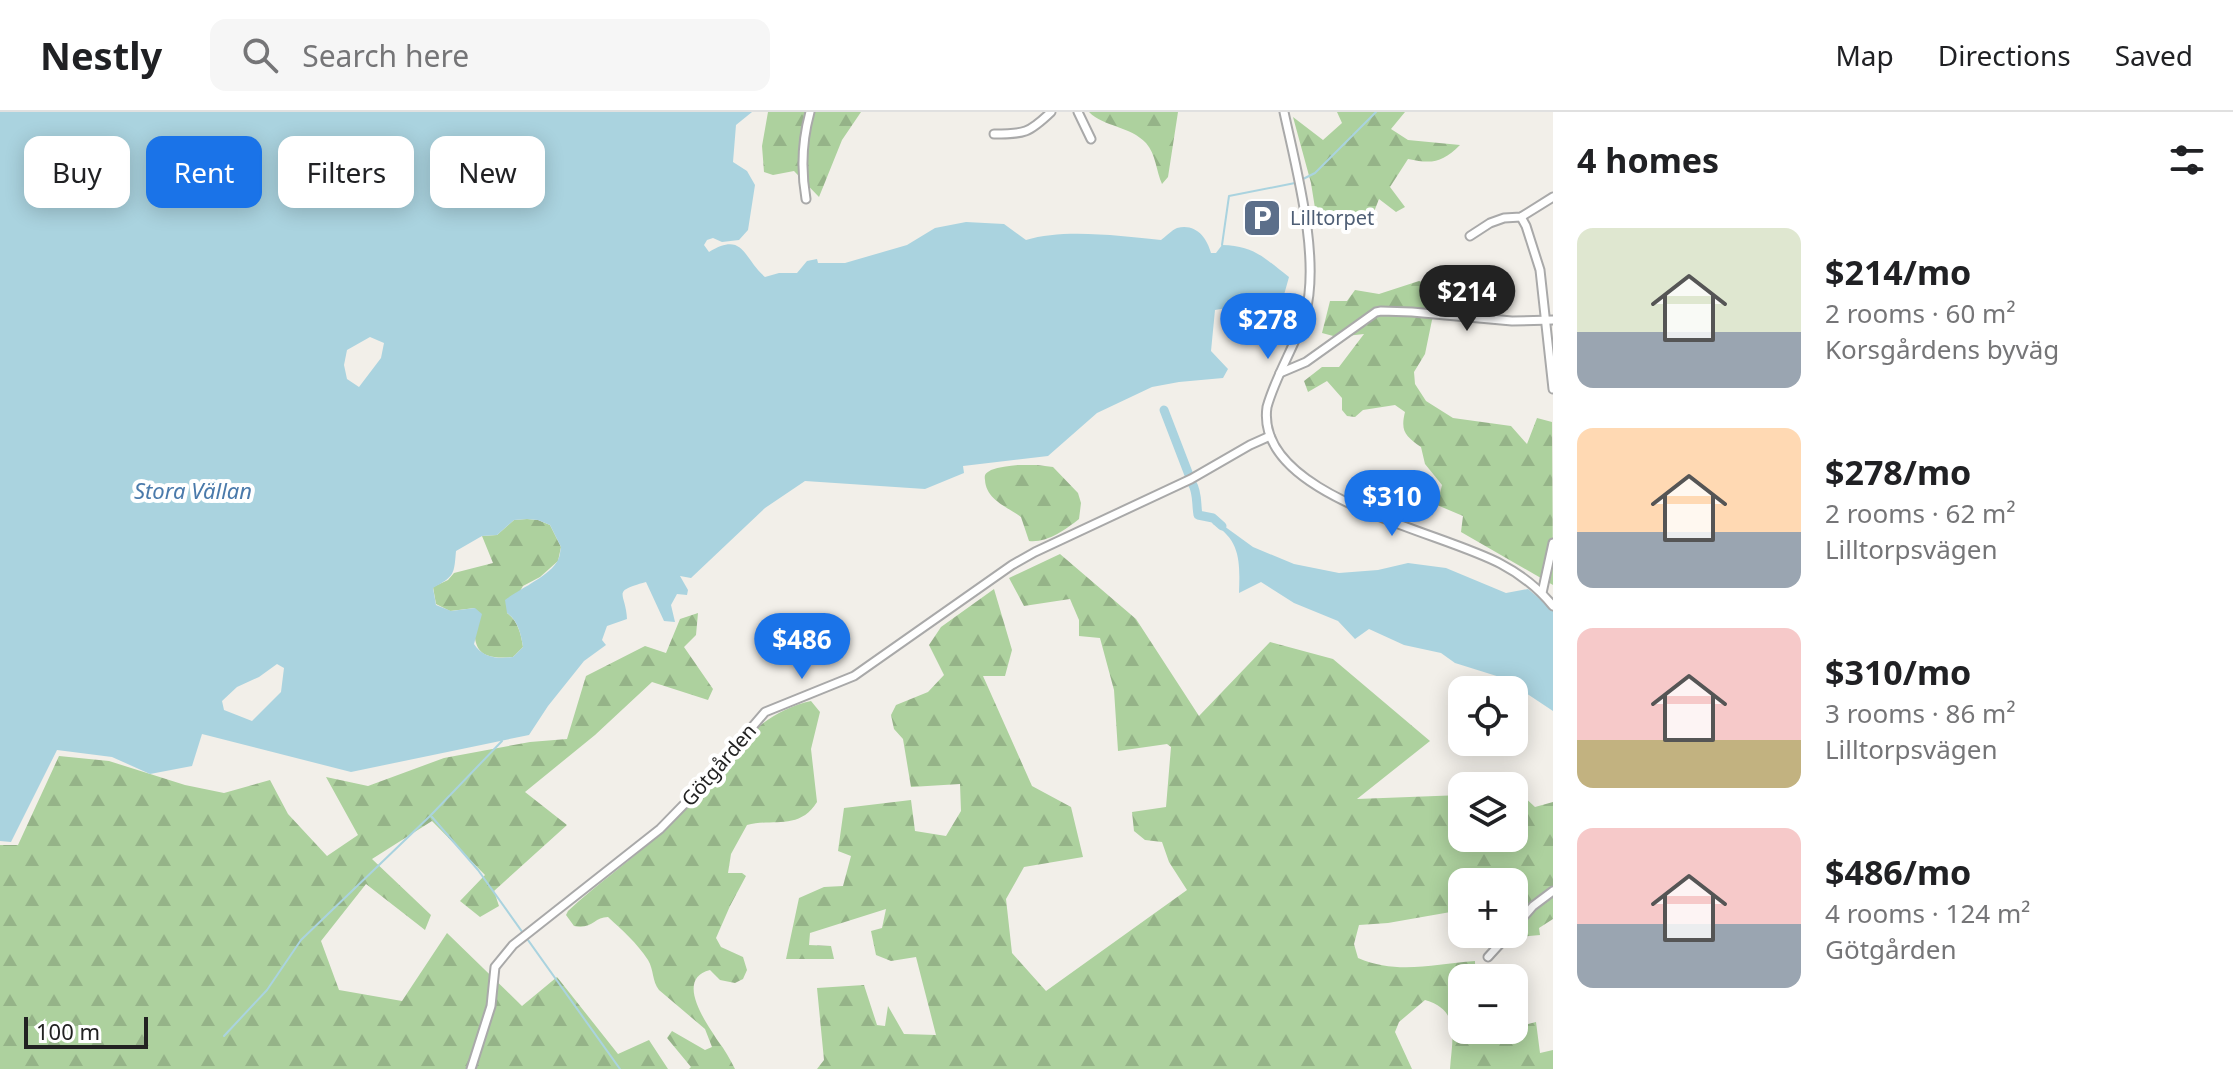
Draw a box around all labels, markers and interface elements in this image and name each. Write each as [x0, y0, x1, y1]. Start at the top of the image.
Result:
search box [210, 19, 770, 91]
text: Nestly [40, 29, 162, 81]
icon: search [238, 33, 282, 77]
text: Search here [302, 35, 469, 76]
text: Map [1835, 36, 1894, 74]
text: Directions [1938, 36, 2071, 74]
text: Saved [2115, 36, 2193, 74]
chip: Buy [24, 136, 130, 208]
chip: Rent [146, 136, 262, 208]
chip: Filters [278, 136, 414, 208]
chip: New [430, 136, 545, 208]
text: 4 homes [1577, 137, 1719, 183]
icon: filters [2165, 138, 2209, 182]
parking icon: Lilltorpet [1241, 197, 1283, 239]
place label: Lilltorpet [1290, 204, 1374, 231]
text: $214/mo [1825, 249, 1971, 295]
icon: home [1641, 260, 1737, 356]
pin: $214 [1420, 265, 1514, 333]
text: $214 [1437, 273, 1497, 309]
pin: $278 [1221, 293, 1315, 361]
text: 2 rooms · 60 m² [1825, 295, 2015, 331]
text: $278 [1238, 301, 1298, 337]
text: Korsgårdens byväg [1825, 331, 2059, 367]
text: $278/mo [1825, 449, 1971, 495]
icon: home [1641, 460, 1737, 556]
pin: $310 [1345, 470, 1439, 538]
water label: Stora Vällan [134, 475, 252, 505]
text: $310 [1362, 478, 1422, 514]
text: 2 rooms · 62 m² [1825, 495, 2015, 531]
text: Lilltorpsvägen [1825, 531, 1998, 567]
pin: $486 [755, 613, 849, 681]
text: $486 [772, 621, 832, 657]
text: $310/mo [1825, 649, 1971, 695]
icon: home [1641, 660, 1737, 756]
map controls [1448, 676, 1528, 1044]
button: locate [1448, 676, 1528, 756]
text: 3 rooms · 86 m² [1825, 695, 2015, 731]
street label: Götgården [675, 718, 762, 812]
text: Lilltorpsvägen [1825, 731, 1998, 767]
button: layers [1448, 772, 1528, 852]
text: $486/mo [1825, 849, 1971, 895]
icon: home [1641, 860, 1737, 956]
button: + [1448, 868, 1528, 948]
text: 4 rooms · 124 m² [1825, 895, 2030, 931]
text: Götgården [1825, 931, 1957, 967]
button: − [1448, 964, 1528, 1044]
scale bar [24, 1013, 148, 1049]
text: 100 m [36, 1016, 100, 1046]

